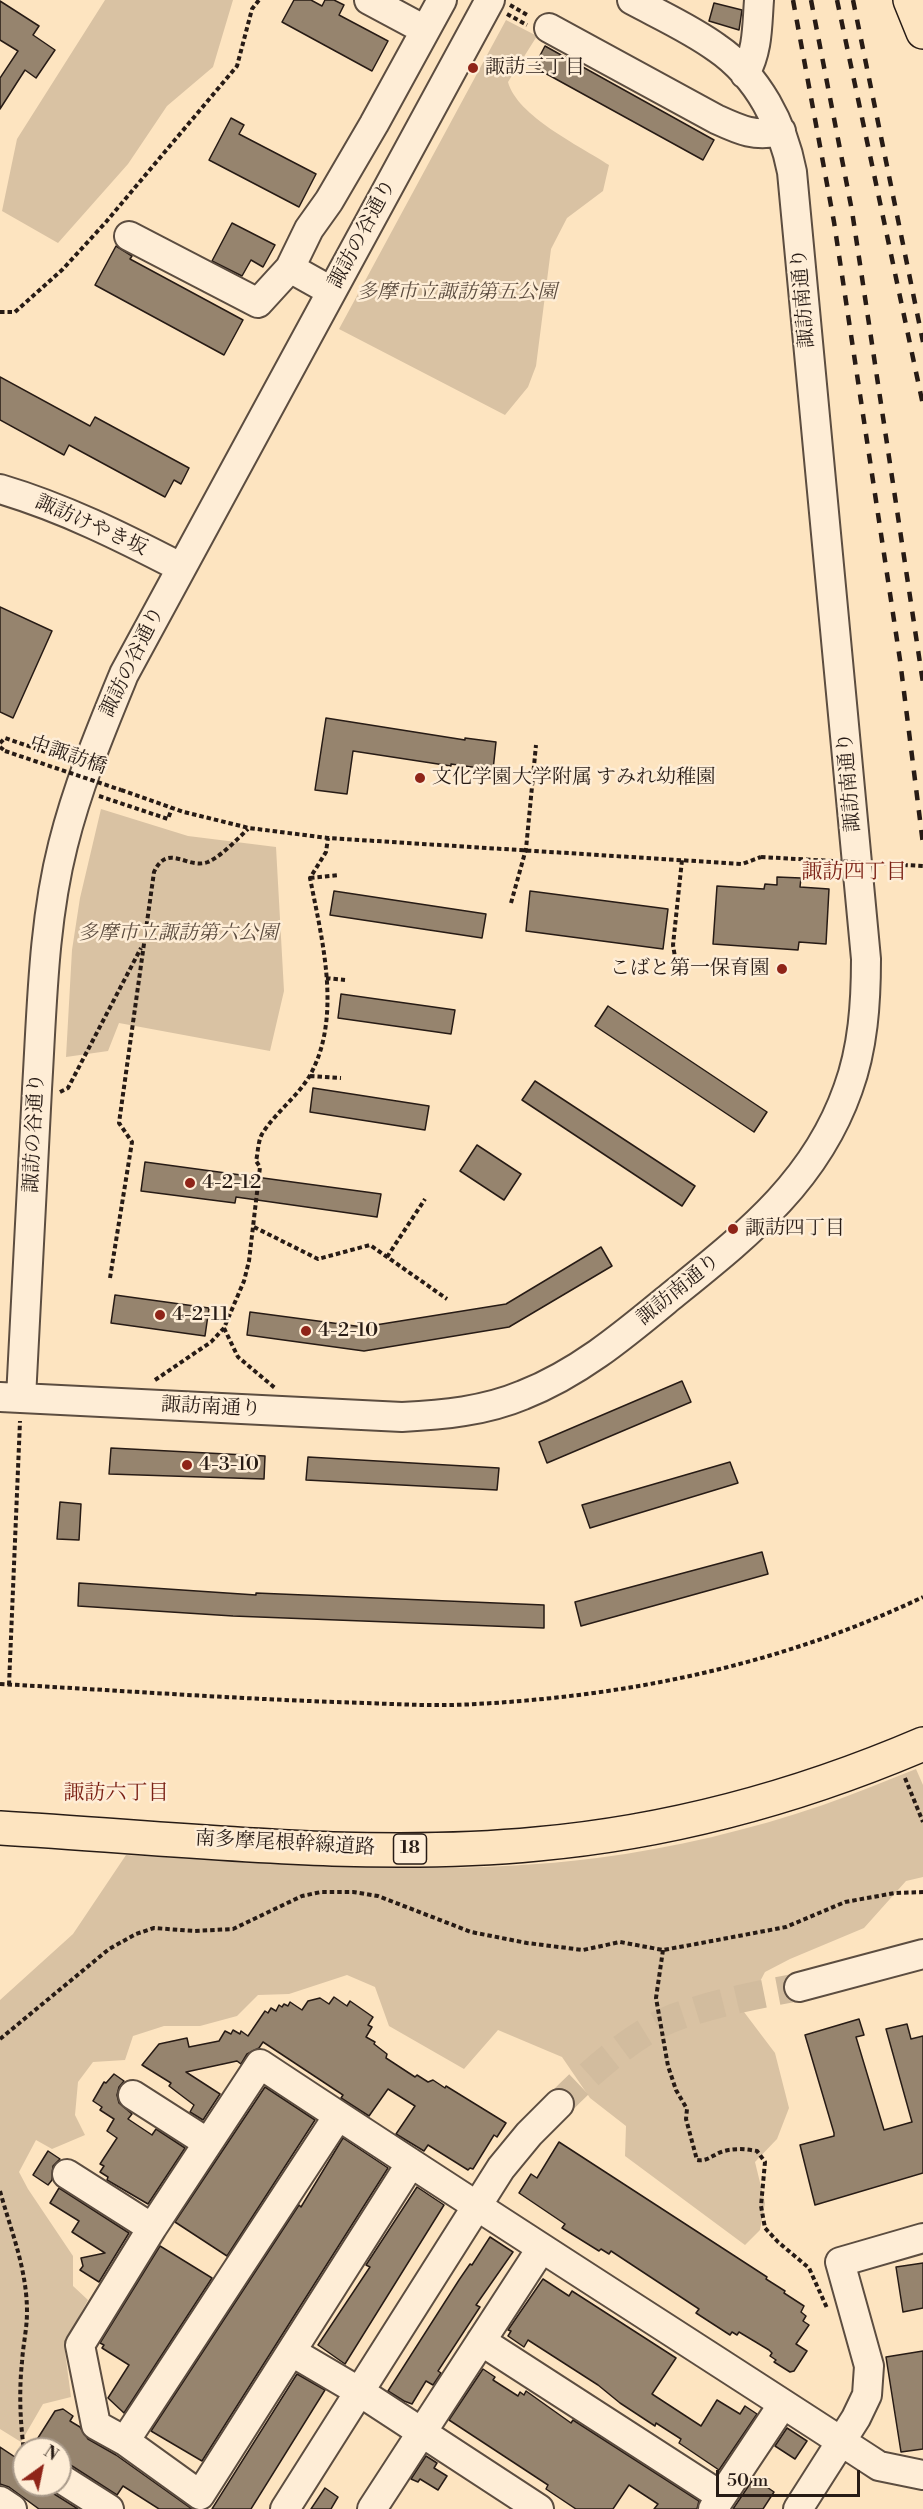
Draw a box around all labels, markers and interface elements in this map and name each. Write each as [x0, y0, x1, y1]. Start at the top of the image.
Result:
place label: 諏訪三丁目 [485, 56, 585, 80]
marker: 諏訪三丁目 [466, 61, 480, 75]
street label: 諏訪の谷通り [324, 175, 402, 293]
street label: 諏訪南通り [788, 247, 820, 349]
park label: 多摩市立諏訪第五公園 [357, 281, 557, 305]
street label: 諏訪けやき坂 [31, 491, 151, 561]
street label: 諏訪の谷通り [96, 603, 170, 721]
street label: 諏訪南通り [834, 731, 866, 833]
street label: 中諏訪橋 [26, 732, 110, 780]
place label: 文化学園大学附属 すみれ幼稚園 [432, 766, 716, 790]
marker: 文化学園大学附属 すみれ幼稚園 [413, 771, 427, 785]
district label: 諏訪四丁目 [802, 860, 906, 886]
park label: 多摩市立諏訪第六公園 [78, 922, 278, 946]
place label: こばと第一保育園 [610, 957, 770, 981]
marker: こばと第一保育園 [775, 962, 789, 976]
street label: 諏訪の谷通り [20, 1072, 50, 1194]
place label: 4-2-12 [202, 1171, 262, 1195]
marker: 4-2-12 [183, 1176, 197, 1190]
place label: 諏訪四丁目 [745, 1217, 845, 1241]
marker: 諏訪四丁目 [726, 1222, 740, 1236]
street label: 諏訪南通り [633, 1249, 725, 1331]
place label: 4-2-11 [172, 1303, 229, 1327]
marker: 4-2-11 [153, 1308, 167, 1322]
place label: 4-2-10 [318, 1319, 378, 1343]
marker: 4-2-10 [299, 1324, 313, 1338]
street label: 諏訪南通り [160, 1393, 262, 1423]
place label: 4-3-10 [199, 1453, 259, 1477]
marker: 4-3-10 [180, 1458, 194, 1472]
district label: 諏訪六丁目 [64, 1781, 168, 1807]
street label: 南多摩尾根幹線道路 [194, 1827, 376, 1861]
road number: 18 [394, 1834, 426, 1864]
north arrow [12, 2437, 72, 2497]
text: N [40, 2442, 61, 2465]
scale bar [719, 2458, 863, 2496]
text: 50 m [727, 2469, 768, 2492]

